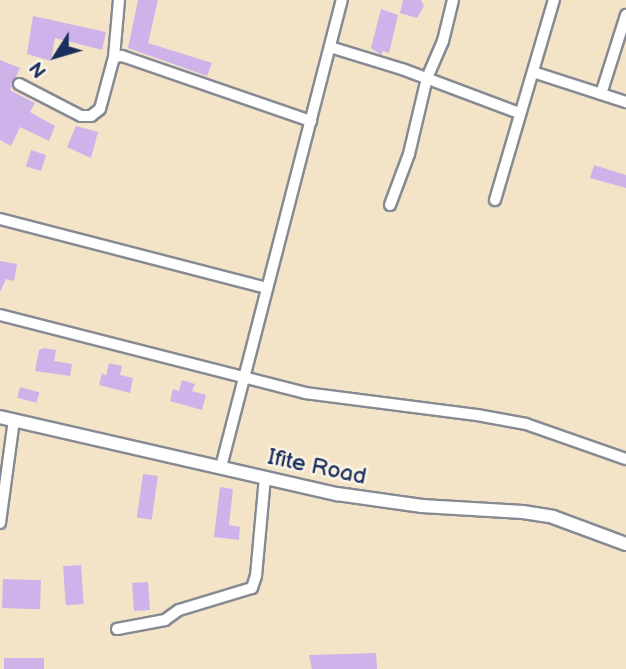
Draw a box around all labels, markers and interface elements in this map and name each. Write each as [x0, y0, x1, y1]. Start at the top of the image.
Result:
north arrow [21, 21, 91, 91]
text: N [25, 56, 52, 82]
street label: Ifite Road [265, 443, 369, 491]

